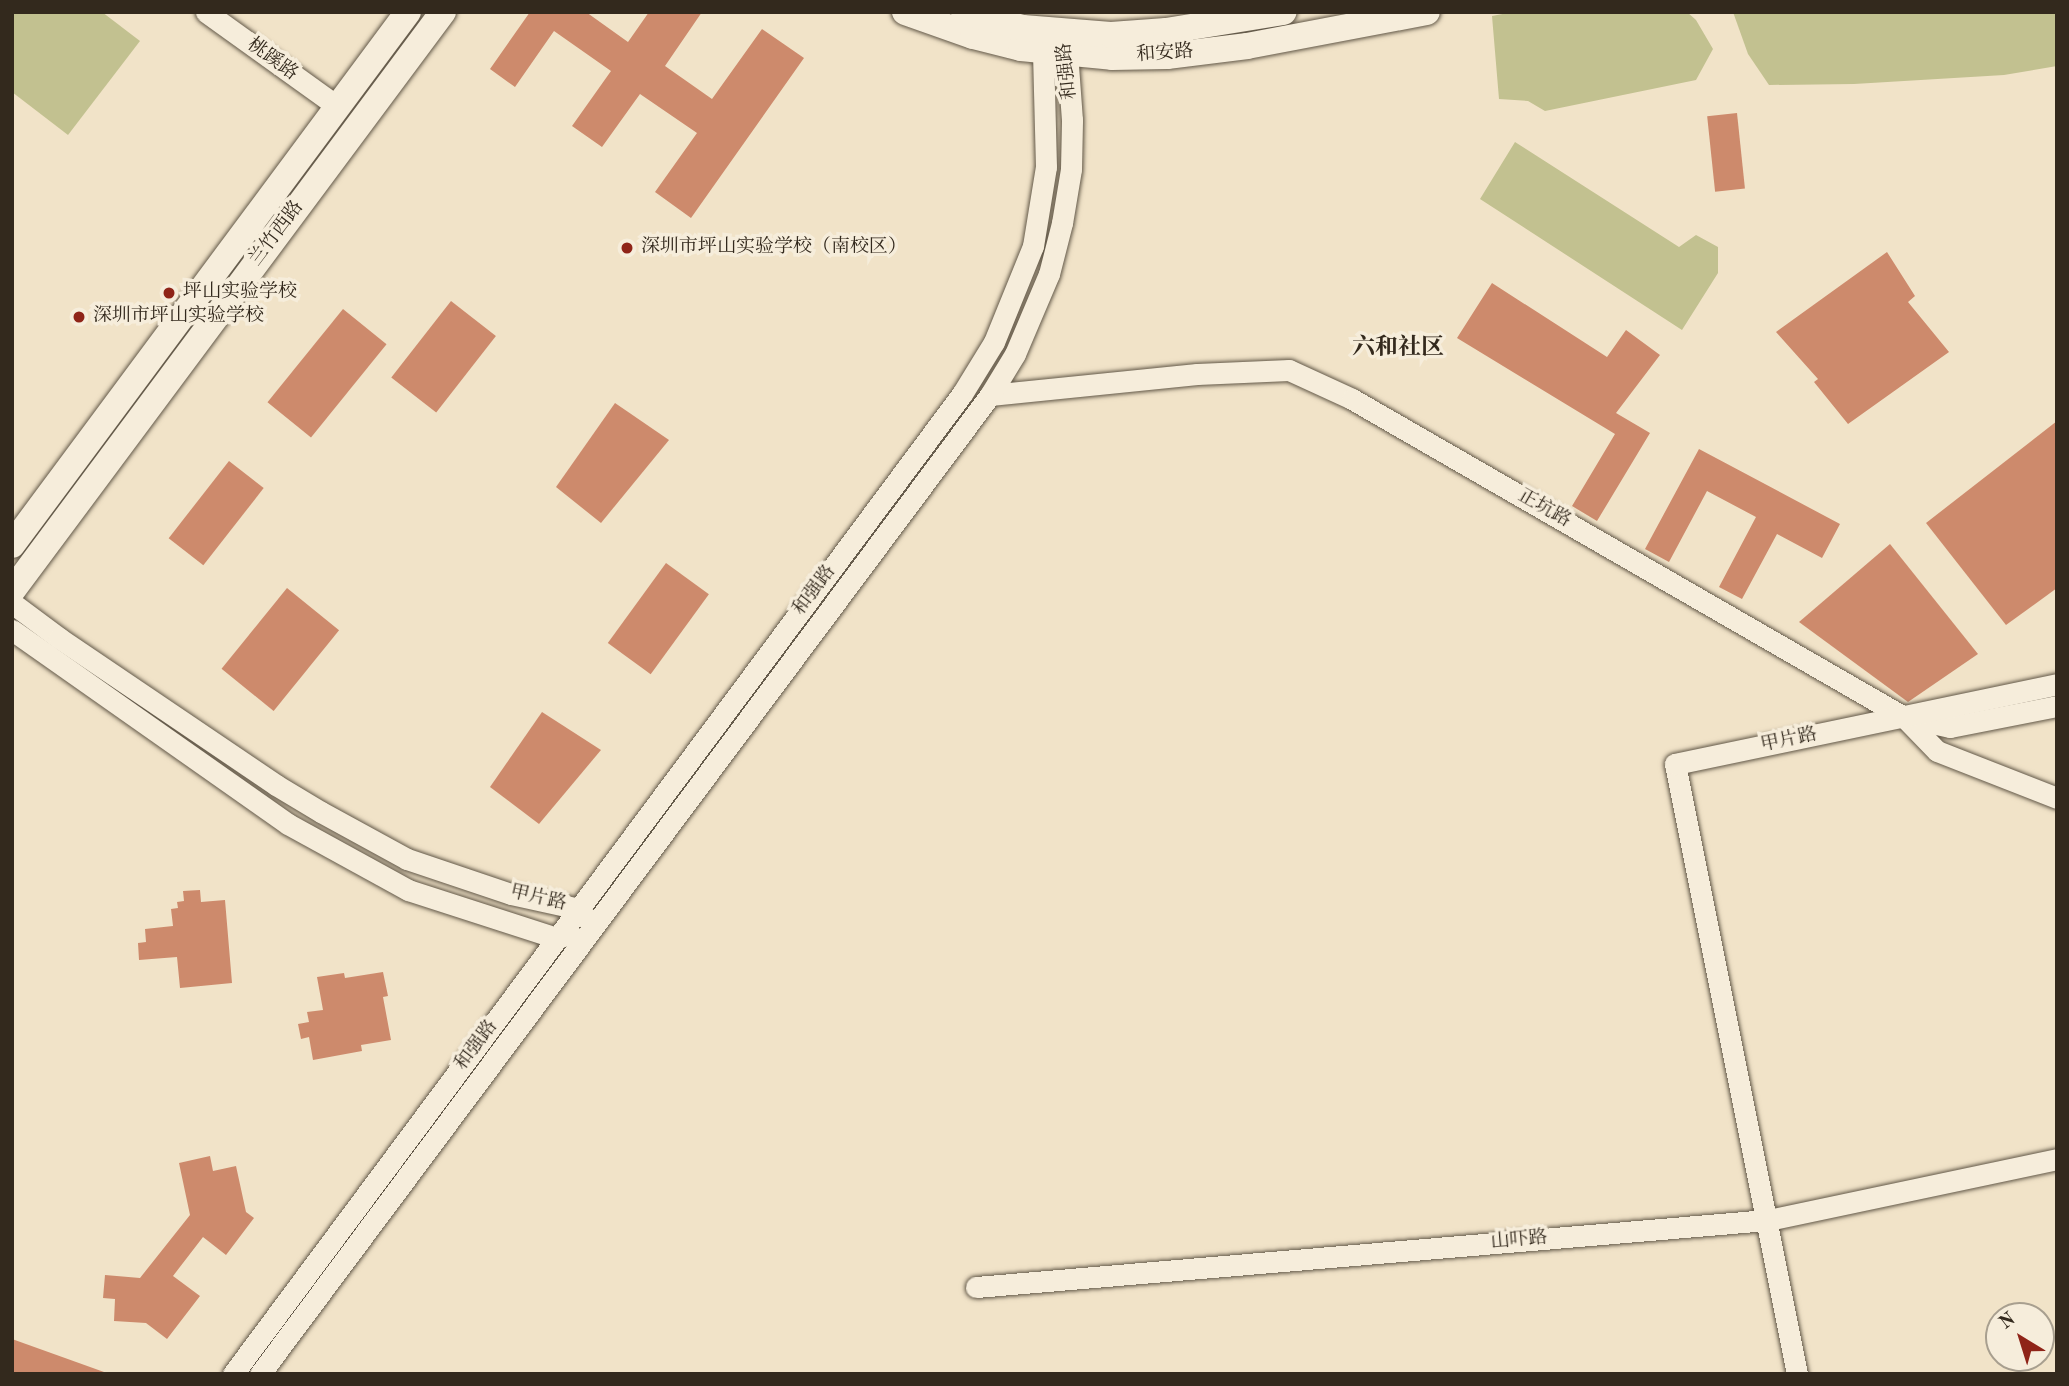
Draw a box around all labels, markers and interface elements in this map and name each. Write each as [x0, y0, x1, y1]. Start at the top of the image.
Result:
street label: 桃蹊路 [242, 34, 302, 86]
street label: 和强路 [1054, 41, 1082, 101]
street label: 和安路 [1136, 41, 1194, 67]
street label: 兰竹西路 [245, 197, 309, 271]
place label: 深圳市坪山实验学校（南校区） [641, 237, 907, 259]
marker: 深圳市坪山实验学校（南校区） [619, 240, 635, 256]
place label: 坪山实验学校 [183, 282, 297, 304]
marker: 坪山实验学校 [161, 285, 177, 301]
place label: 深圳市坪山实验学校 [93, 306, 264, 328]
marker: 深圳市坪山实验学校 [71, 309, 87, 325]
district label: 六和社区 [1352, 334, 1444, 362]
street label: 正坑路 [1514, 485, 1574, 533]
street label: 和强路 [789, 561, 841, 621]
street label: 甲片路 [1759, 724, 1819, 758]
street label: 甲片路 [508, 881, 568, 917]
street label: 和强路 [451, 1016, 503, 1076]
street label: 山吓路 [1490, 1227, 1548, 1255]
north arrow [1985, 1302, 2055, 1372]
text: N [1996, 1310, 2020, 1334]

